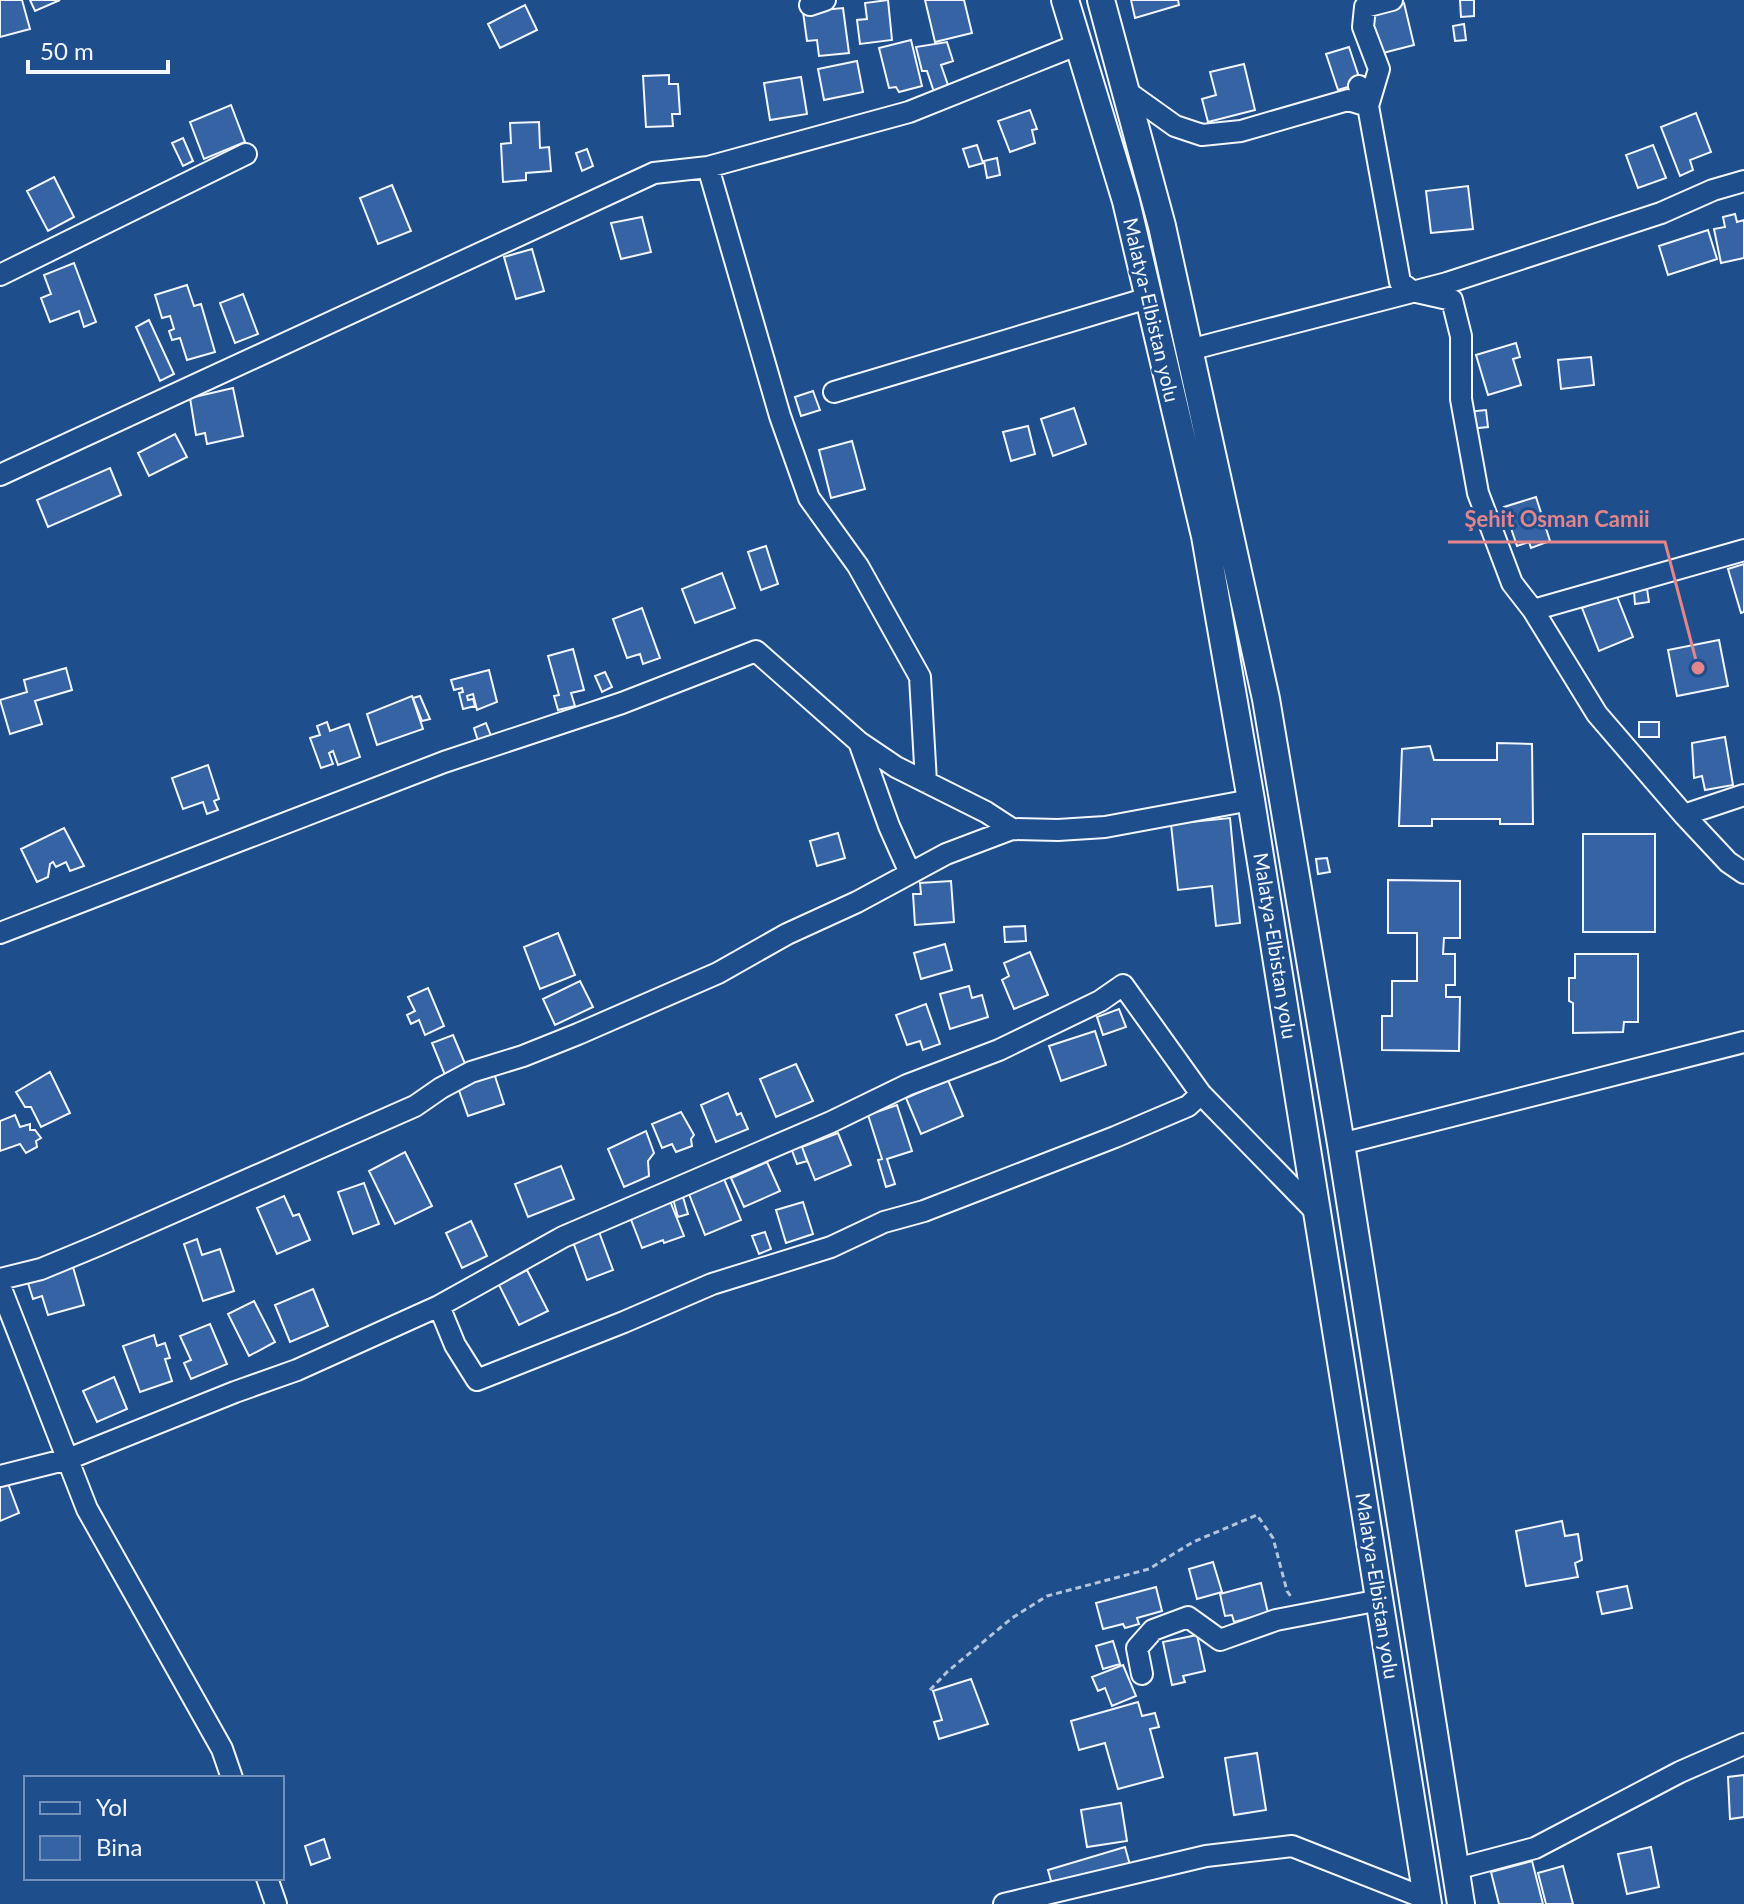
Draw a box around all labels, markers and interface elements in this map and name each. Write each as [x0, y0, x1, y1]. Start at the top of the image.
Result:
scale bar [28, 24, 168, 74]
text: 50 m [40, 36, 94, 65]
street label: Malatya-Elbistan yolu [1119, 215, 1185, 404]
callout: Şehit Osman Camii [1448, 496, 1665, 542]
text: Şehit Osman Camii [1464, 505, 1650, 532]
street label: Malatya-Elbistan yolu [1249, 851, 1303, 1041]
street label: Malatya-Elbistan yolu [1351, 1491, 1405, 1681]
legend [24, 1776, 284, 1880]
text: Yol [96, 1792, 128, 1821]
text: Bina [96, 1832, 142, 1861]

